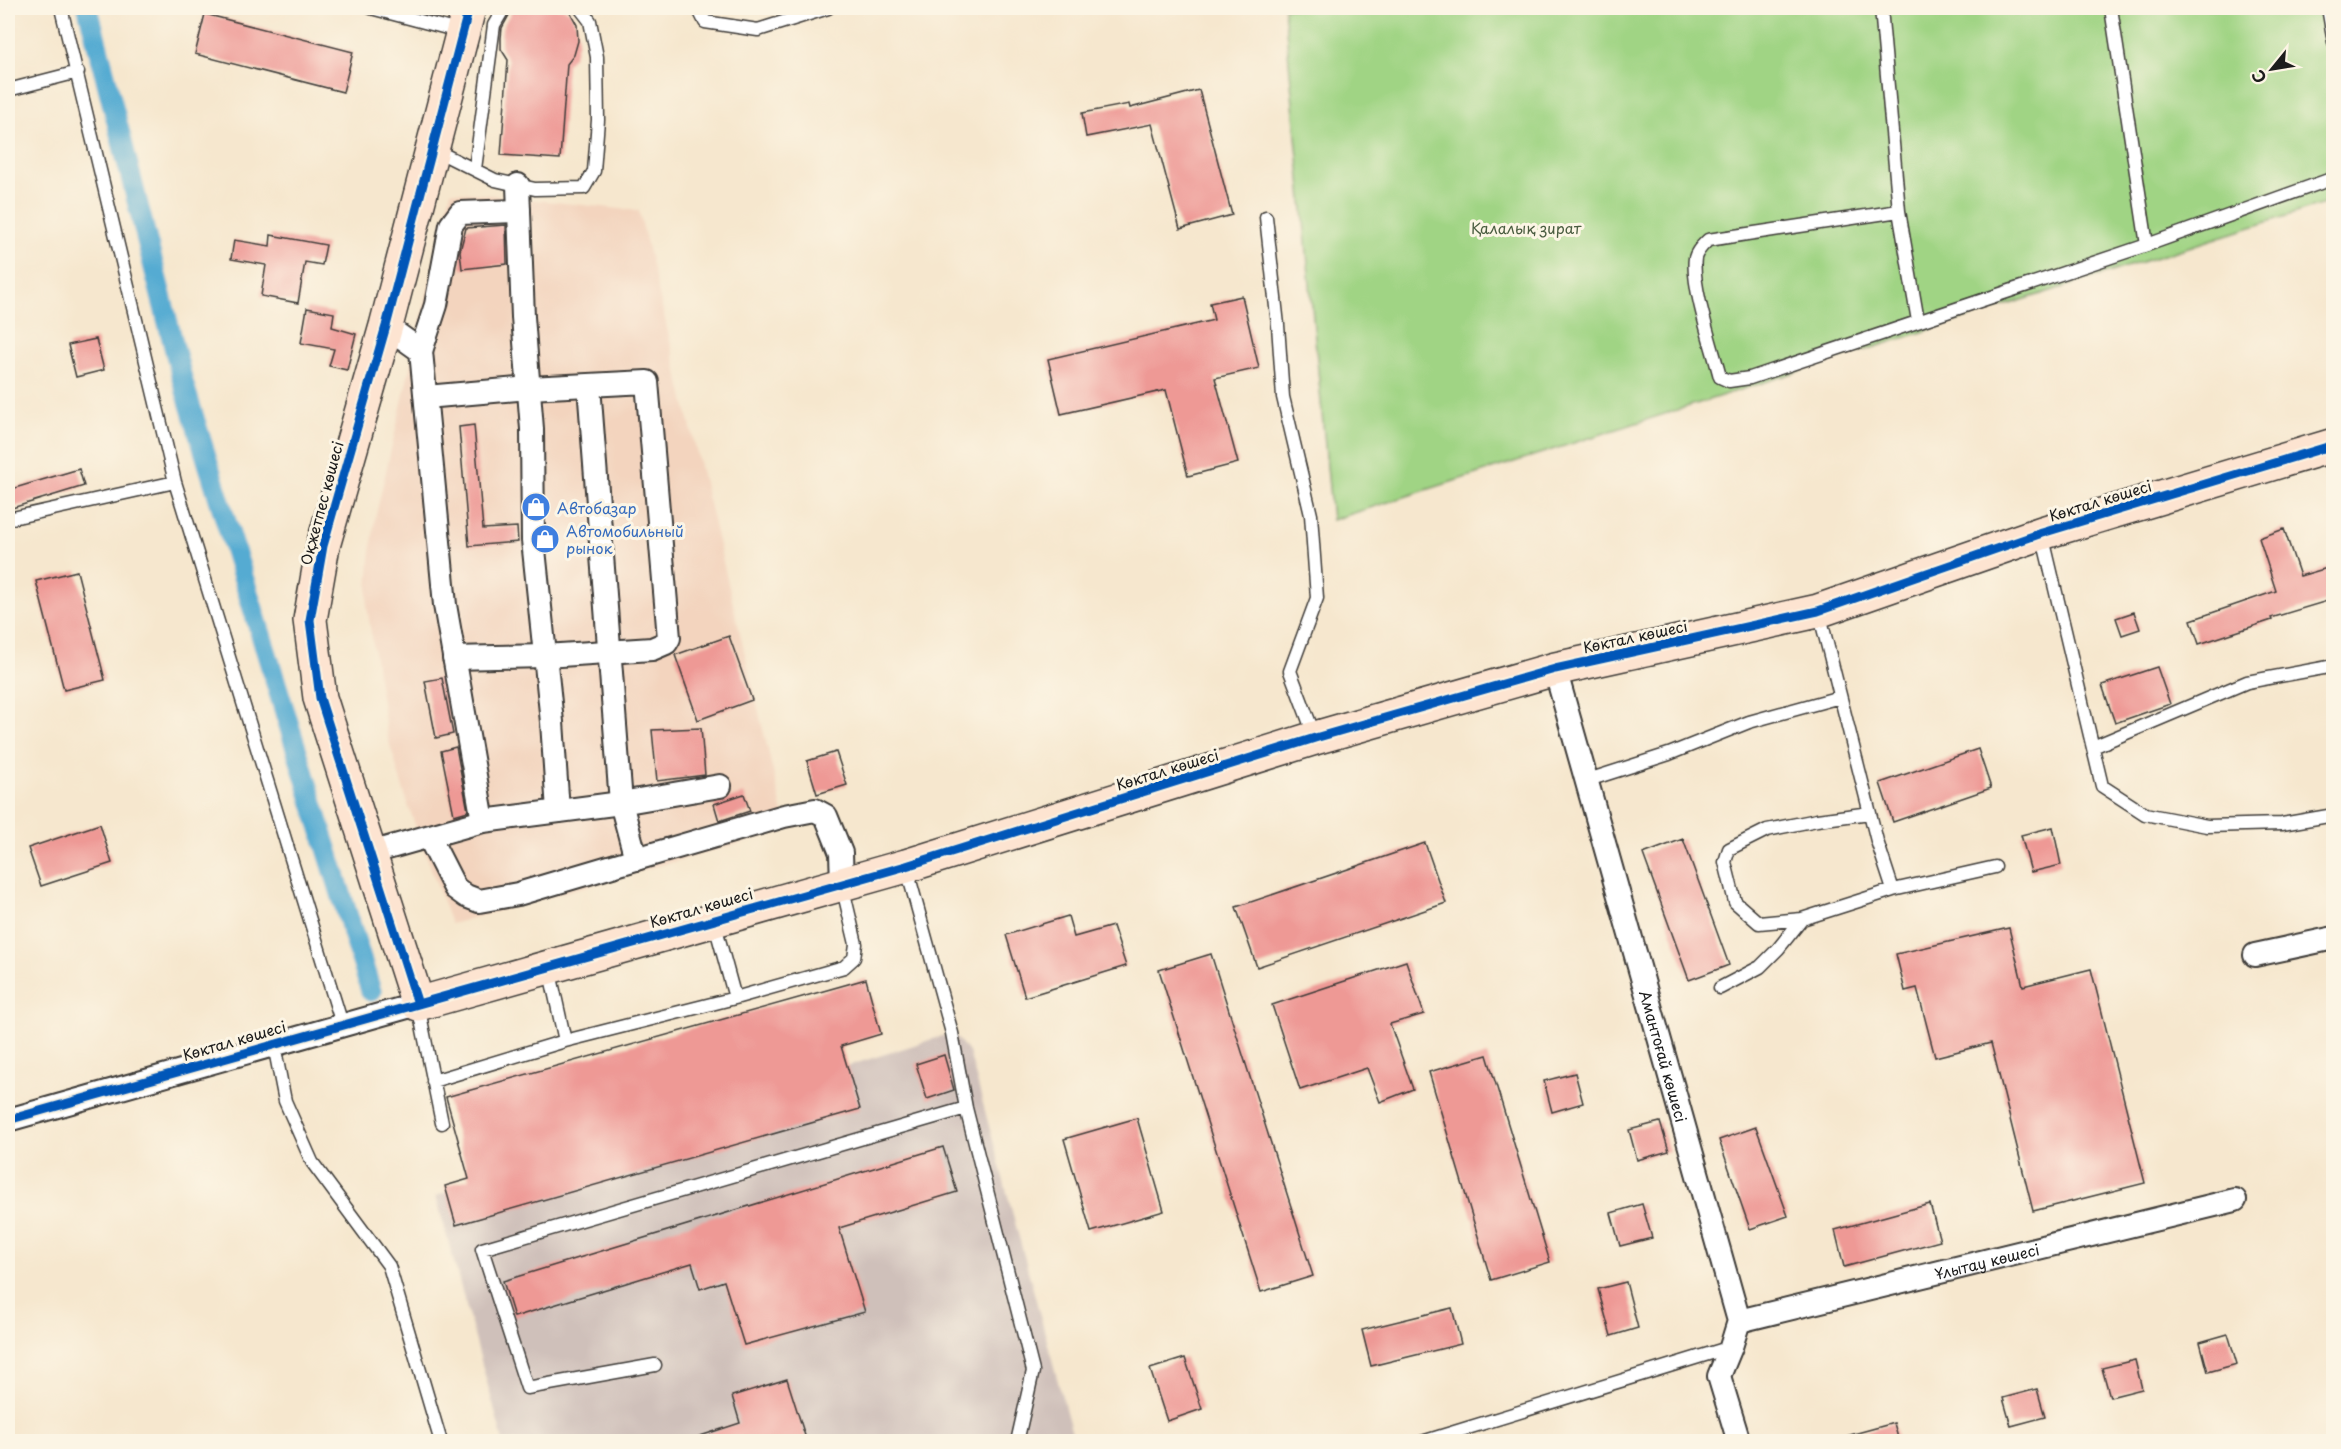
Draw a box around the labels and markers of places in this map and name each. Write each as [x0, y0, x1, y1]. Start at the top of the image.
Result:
shop icon: Автобазар [520, 491, 552, 523]
place label: Автобазар [557, 496, 637, 519]
place label: Автомобильный рынок [566, 519, 684, 559]
shop icon: Автомобильный рынок [529, 523, 561, 555]

